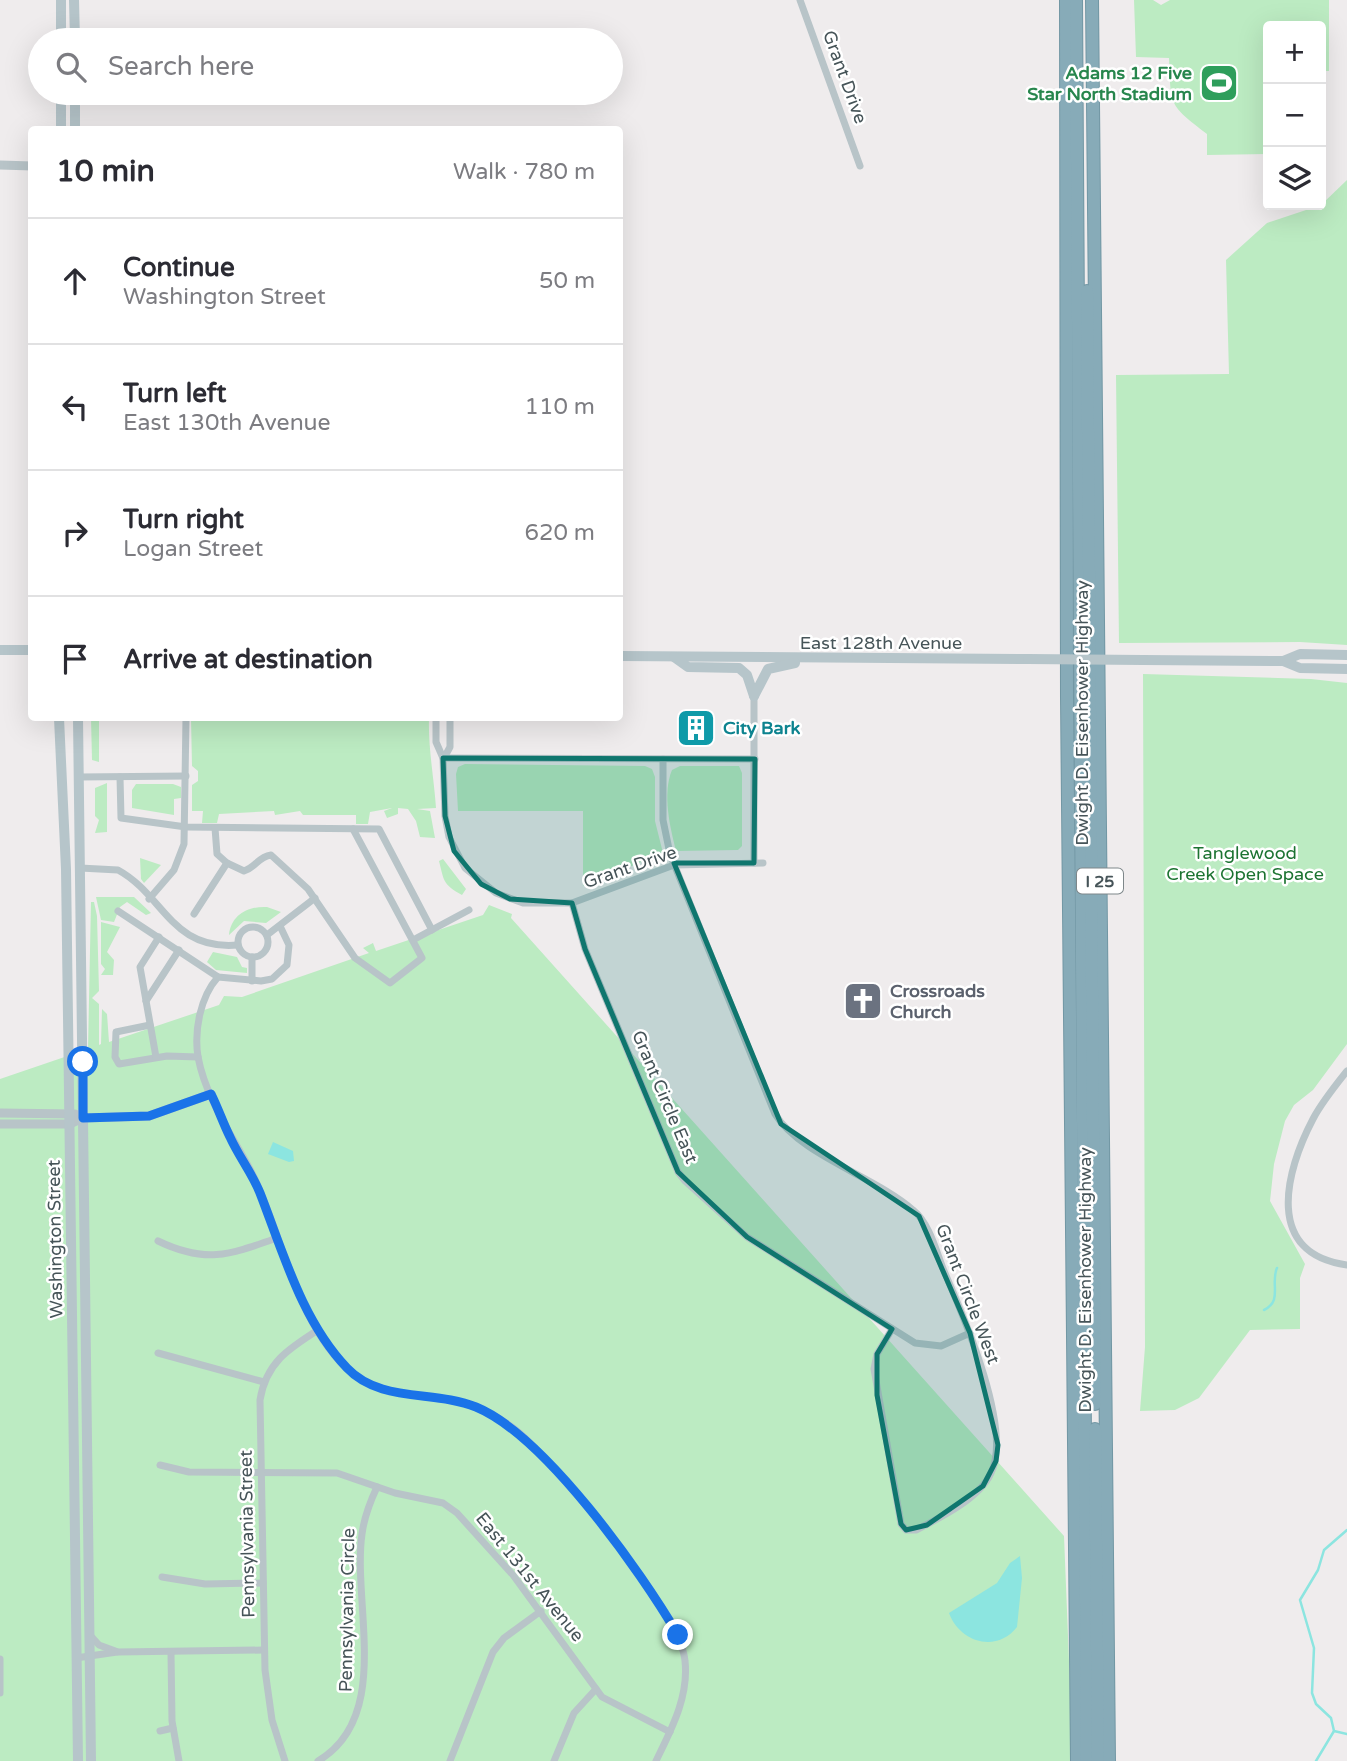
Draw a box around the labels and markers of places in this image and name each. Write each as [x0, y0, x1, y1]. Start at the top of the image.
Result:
place label: Adams 12 Five Star North Stadium [1027, 62, 1192, 105]
sports icon: Adams 12 Five Star North Stadium [1198, 62, 1240, 104]
building icon: City Bark [675, 707, 717, 749]
place label: City Bark [723, 717, 801, 739]
church icon: Crossroads Church [842, 980, 884, 1022]
place label: Crossroads Church [890, 980, 985, 1023]

